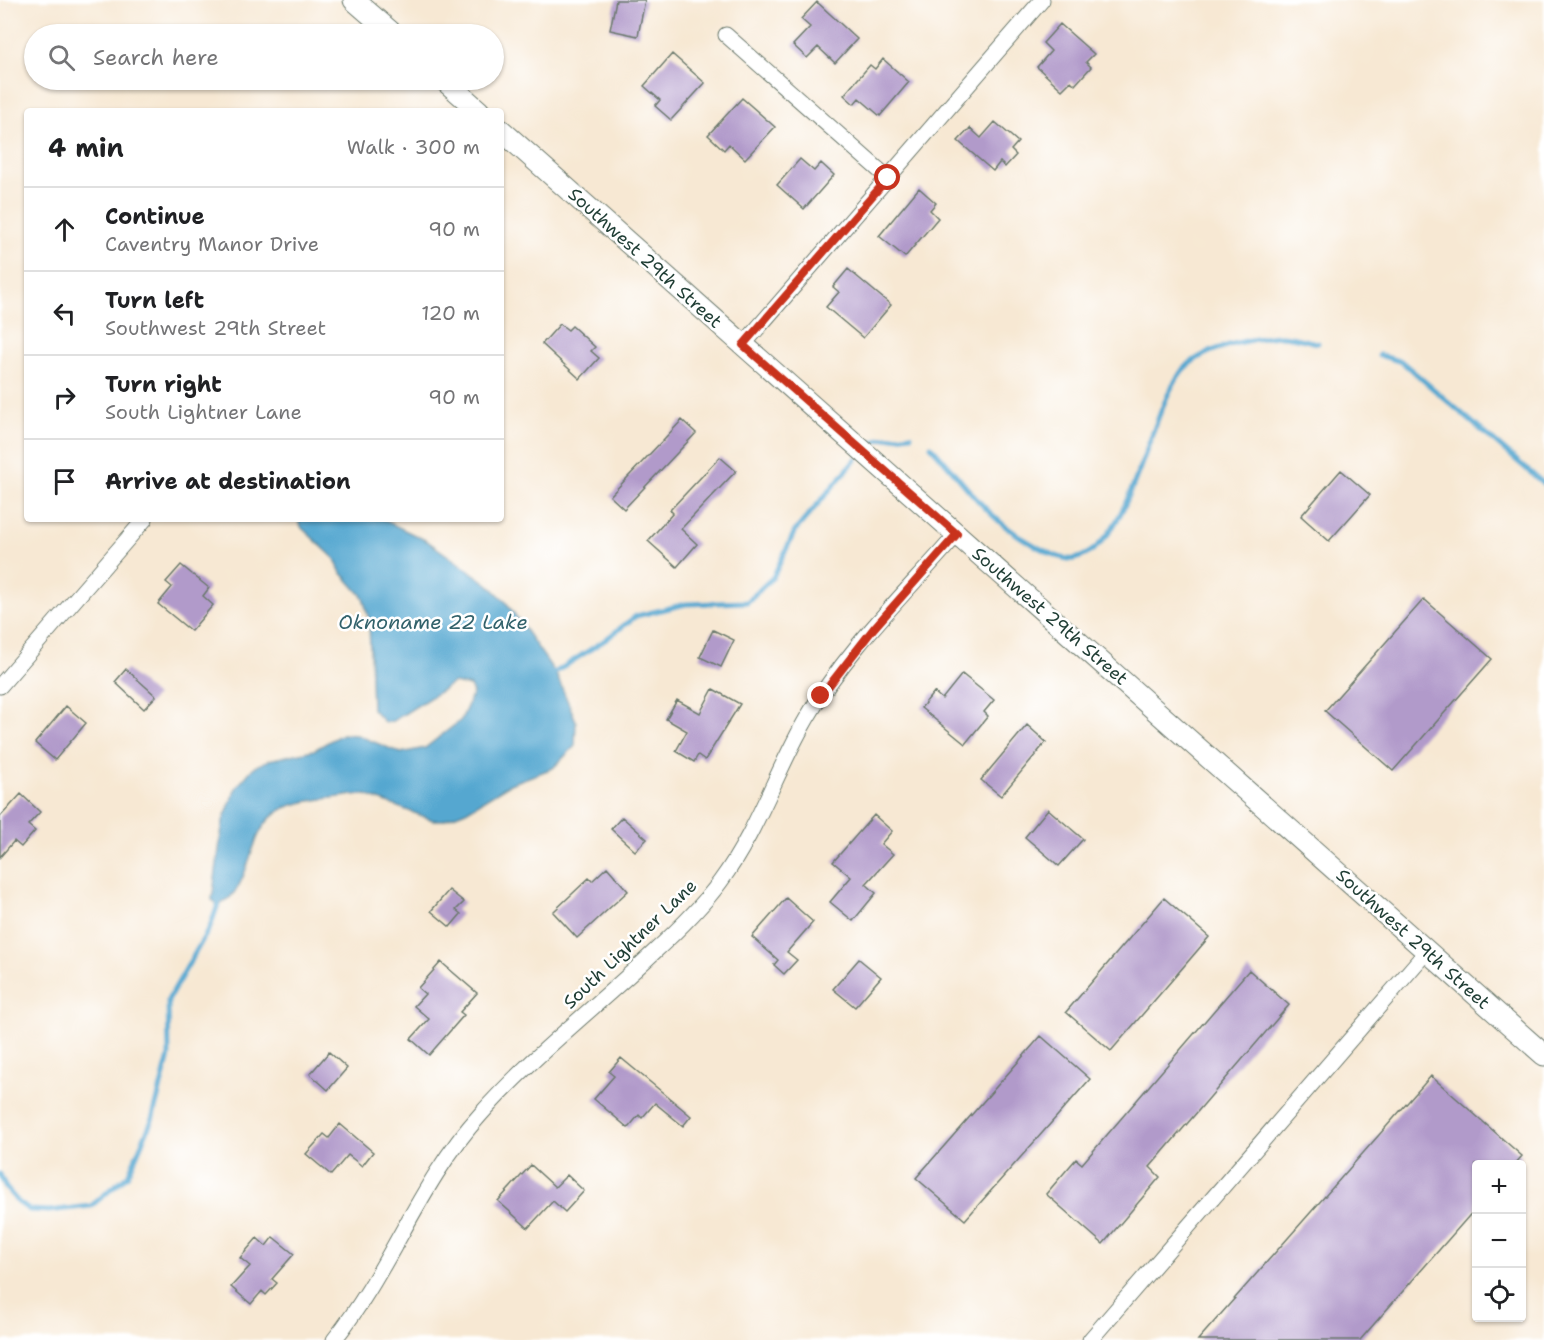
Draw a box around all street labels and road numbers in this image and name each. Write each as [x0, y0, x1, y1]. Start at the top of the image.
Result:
street label: Southwest 29th Street [563, 182, 727, 334]
street label: Southwest 29th Street [967, 542, 1133, 690]
street label: Southwest 29th Street [1331, 863, 1495, 1015]
street label: South Lightner Lane [558, 874, 702, 1014]

